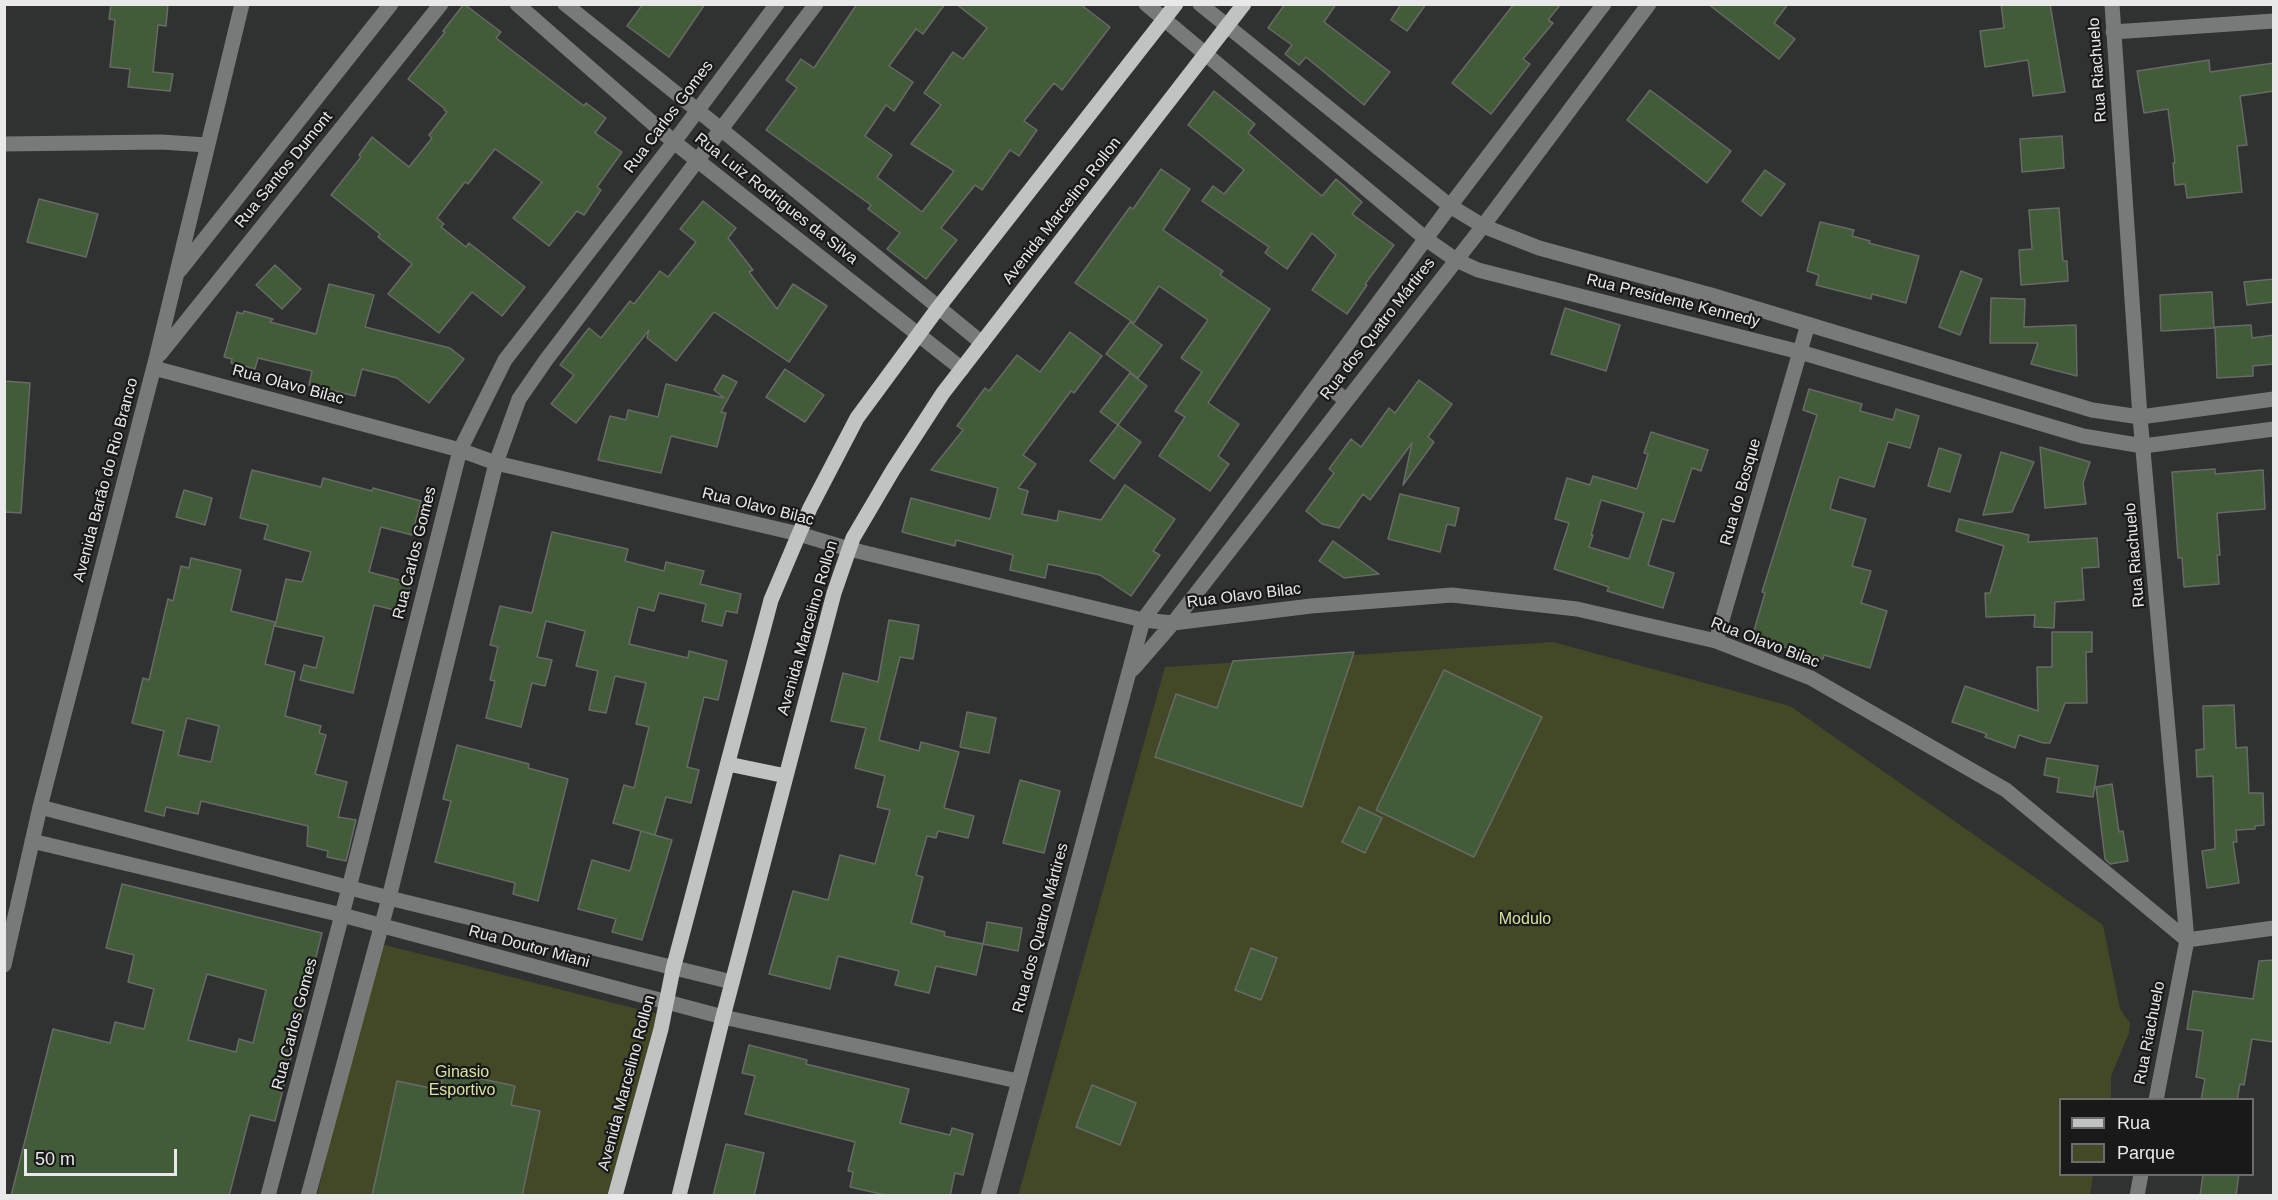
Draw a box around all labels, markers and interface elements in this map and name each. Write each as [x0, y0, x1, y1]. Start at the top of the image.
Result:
street label: Rua Riachuelo [2085, 17, 2111, 123]
street label: Rua Carlos Gomes [620, 57, 718, 177]
street label: Rua Santos Dumont [231, 108, 337, 232]
street label: Rua Luiz Rodrigues da Silva [691, 129, 861, 269]
street label: Avenida Marcelino Rollon [999, 134, 1125, 288]
street label: Rua dos Quatro Mártires [1317, 254, 1439, 404]
street label: Rua Presidente Kennedy [1584, 270, 1762, 332]
street label: Rua Olavo Bilac [230, 361, 346, 409]
street label: Avenida Barão do Rio Branco [69, 376, 143, 584]
street label: Rua do Bosque [1717, 436, 1765, 548]
street label: Rua Olavo Bilac [700, 484, 816, 530]
street label: Rua Carlos Gomes [389, 485, 441, 621]
street label: Rua Riachuelo [2121, 502, 2149, 608]
street label: Avenida Marcelino Rollon [774, 538, 842, 718]
street label: Rua Olavo Bilac [1186, 579, 1302, 613]
street label: Rua Olavo Bilac [1708, 613, 1822, 673]
street label: Rua dos Quatro Mártires [1009, 841, 1073, 1015]
park label: Modulo [1499, 910, 1551, 930]
street label: Rua Doutor Miani [466, 922, 592, 972]
street label: Rua Carlos Gomes [268, 956, 322, 1092]
street label: Rua Riachuelo [2131, 980, 2169, 1086]
street label: Avenida Marcelino Rollon [594, 993, 660, 1173]
park label: Ginasio Esportivo [429, 1063, 495, 1101]
legend [2059, 1098, 2254, 1176]
text: Rua [2117, 1113, 2150, 1133]
scale bar [27, 1137, 180, 1175]
text: Parque [2117, 1143, 2175, 1163]
text: 50 m [35, 1149, 75, 1169]

